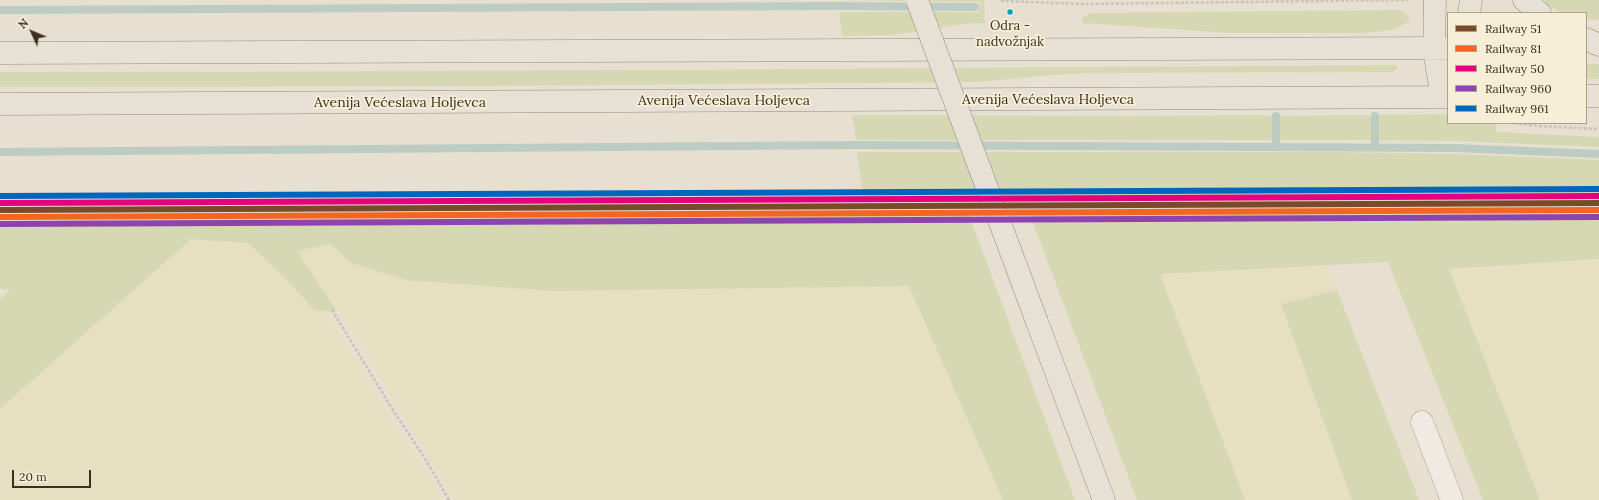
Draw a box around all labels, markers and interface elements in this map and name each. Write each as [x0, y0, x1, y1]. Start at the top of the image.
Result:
marker: Odra - nadvožnjak [1005, 7, 1015, 17]
north arrow [12, 12, 52, 52]
legend [1447, 12, 1587, 124]
text: N [15, 16, 31, 32]
place label: Odra - nadvožnjak [976, 18, 1044, 49]
text: Railway 51 [1485, 21, 1541, 36]
text: Railway 81 [1485, 41, 1541, 56]
text: Railway 50 [1485, 61, 1544, 76]
text: Railway 960 [1485, 81, 1552, 96]
street label: Avenija Većeslava Holjevca [962, 92, 1134, 108]
street label: Avenija Većeslava Holjevca [638, 93, 810, 109]
street label: Avenija Većeslava Holjevca [314, 95, 486, 111]
text: Railway 961 [1485, 101, 1549, 116]
scale bar [14, 462, 93, 488]
text: 20 m [19, 469, 47, 484]

